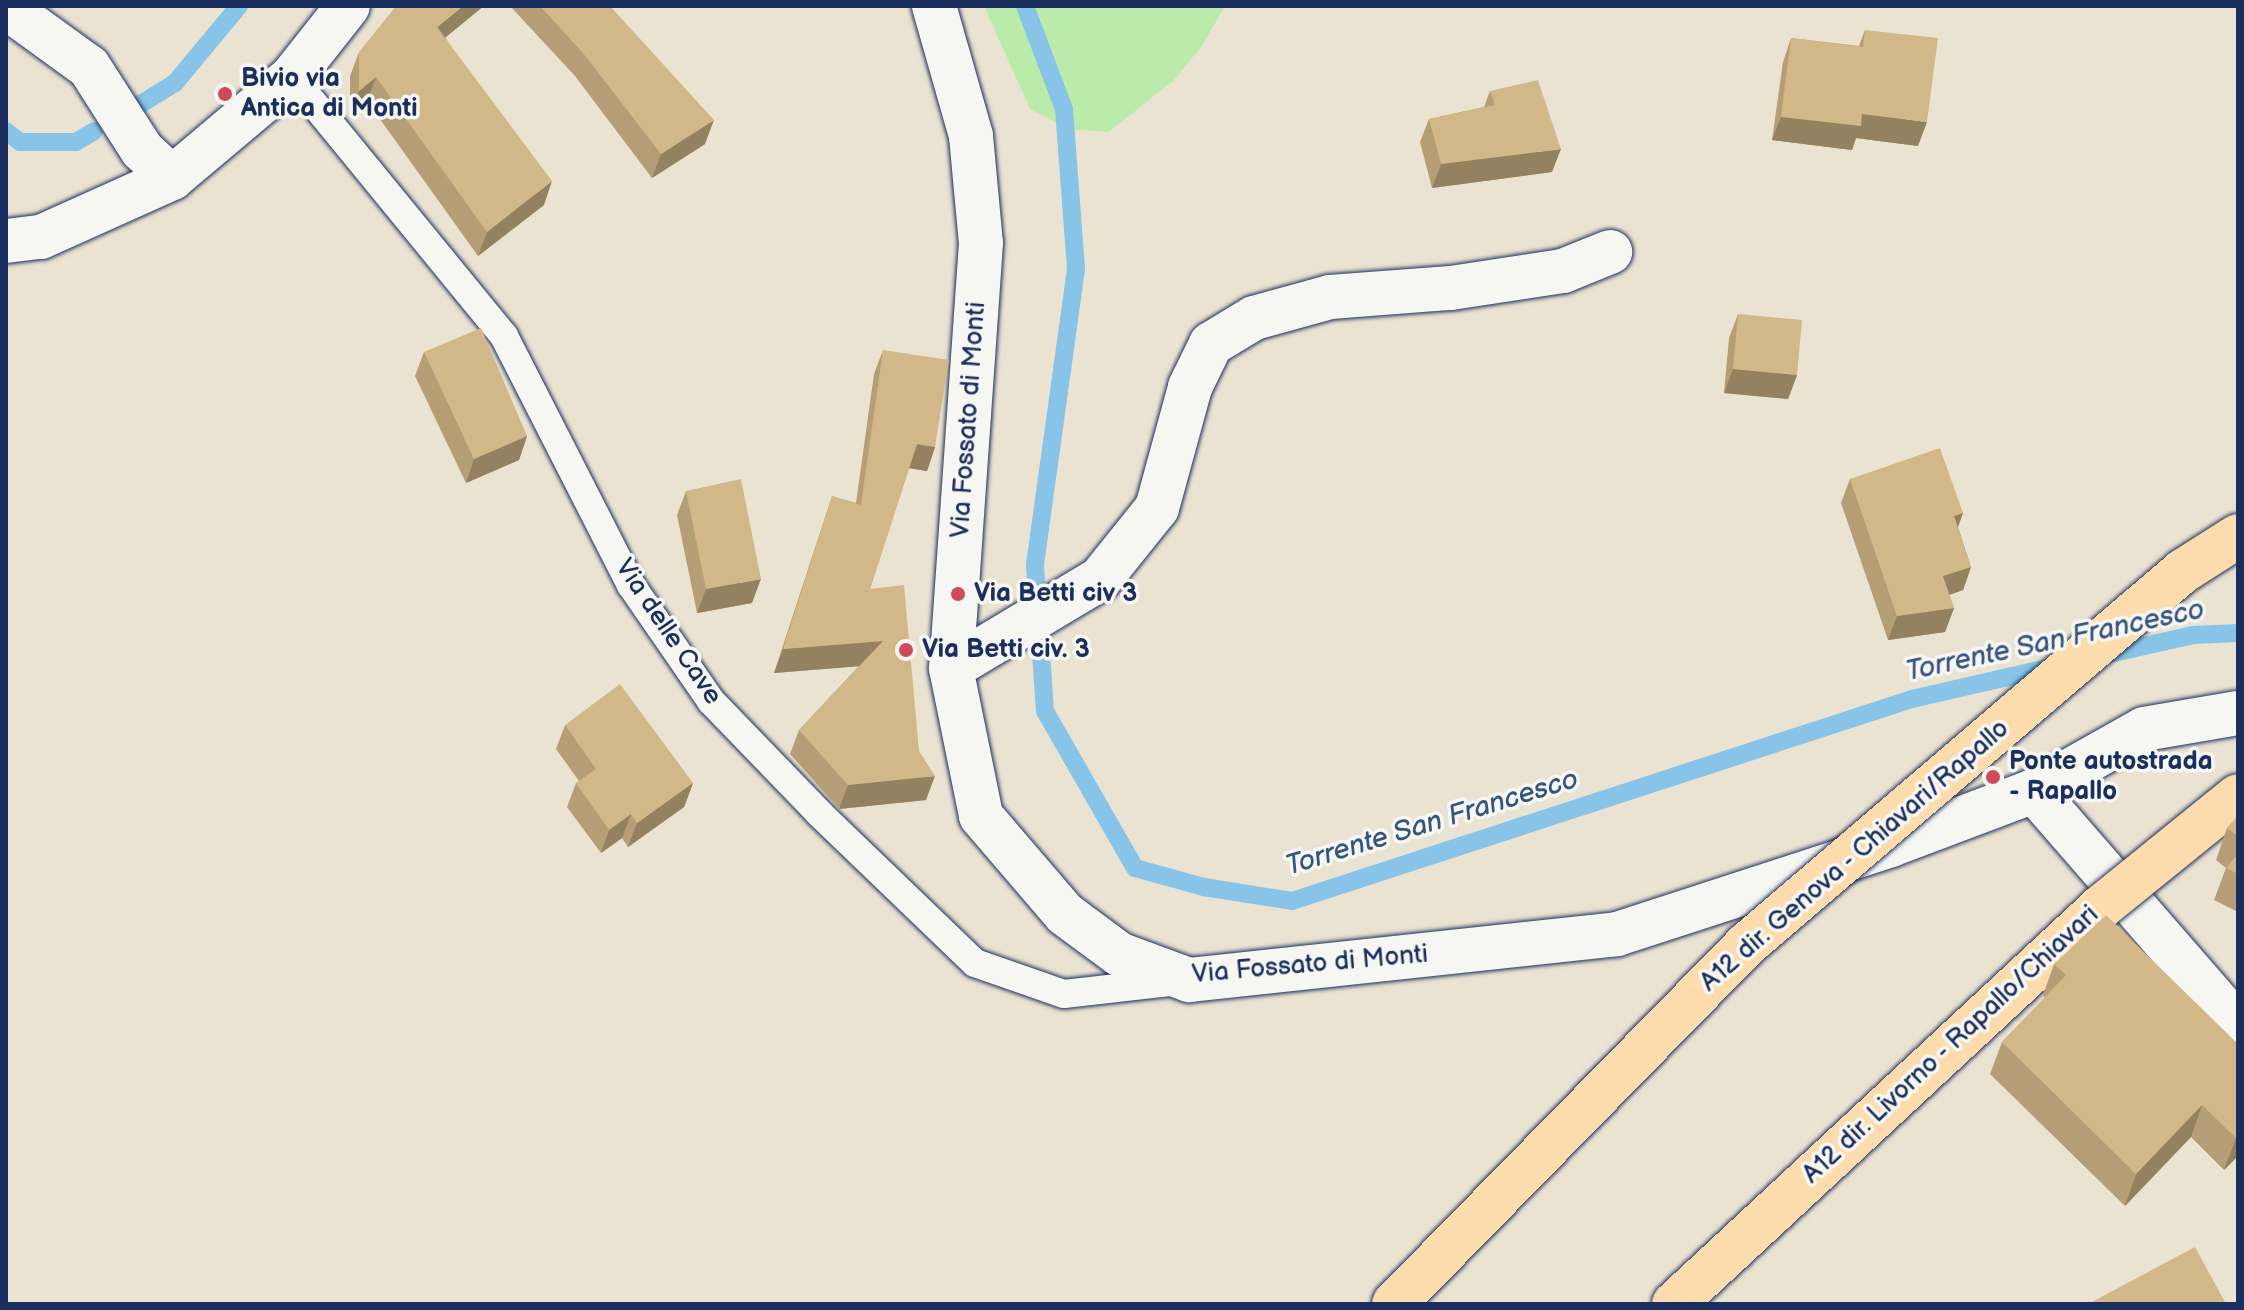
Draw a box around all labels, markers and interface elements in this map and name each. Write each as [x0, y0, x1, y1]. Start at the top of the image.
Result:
place label: Bivio via Antica di Monti [241, 63, 418, 124]
marker: Bivio via Antica di Monti [216, 85, 234, 103]
street label: Via Fossato di Monti [945, 301, 993, 539]
street label: Via delle Cave [608, 553, 728, 711]
place label: Via Betti civ 3 [974, 578, 1137, 610]
marker: Via Betti civ 3 [949, 585, 967, 603]
water label: Torrente San Francesco [1902, 593, 2208, 689]
place label: Via Betti civ. 3 [922, 634, 1090, 666]
marker: Via Betti civ. 3 [897, 641, 915, 659]
street label: A12 dir. Genova - Chiavari/Rapallo [1693, 713, 2017, 999]
place label: Ponte autostrada - Rapallo [2009, 746, 2213, 808]
water label: Torrente San Francesco [1281, 762, 1583, 884]
marker: Ponte autostrada - Rapallo [1984, 768, 2002, 786]
street label: A12 dir. Livorno - Rapallo/Chiavari [1796, 899, 2106, 1191]
street label: Via Fossato di Monti [1191, 939, 1429, 991]

